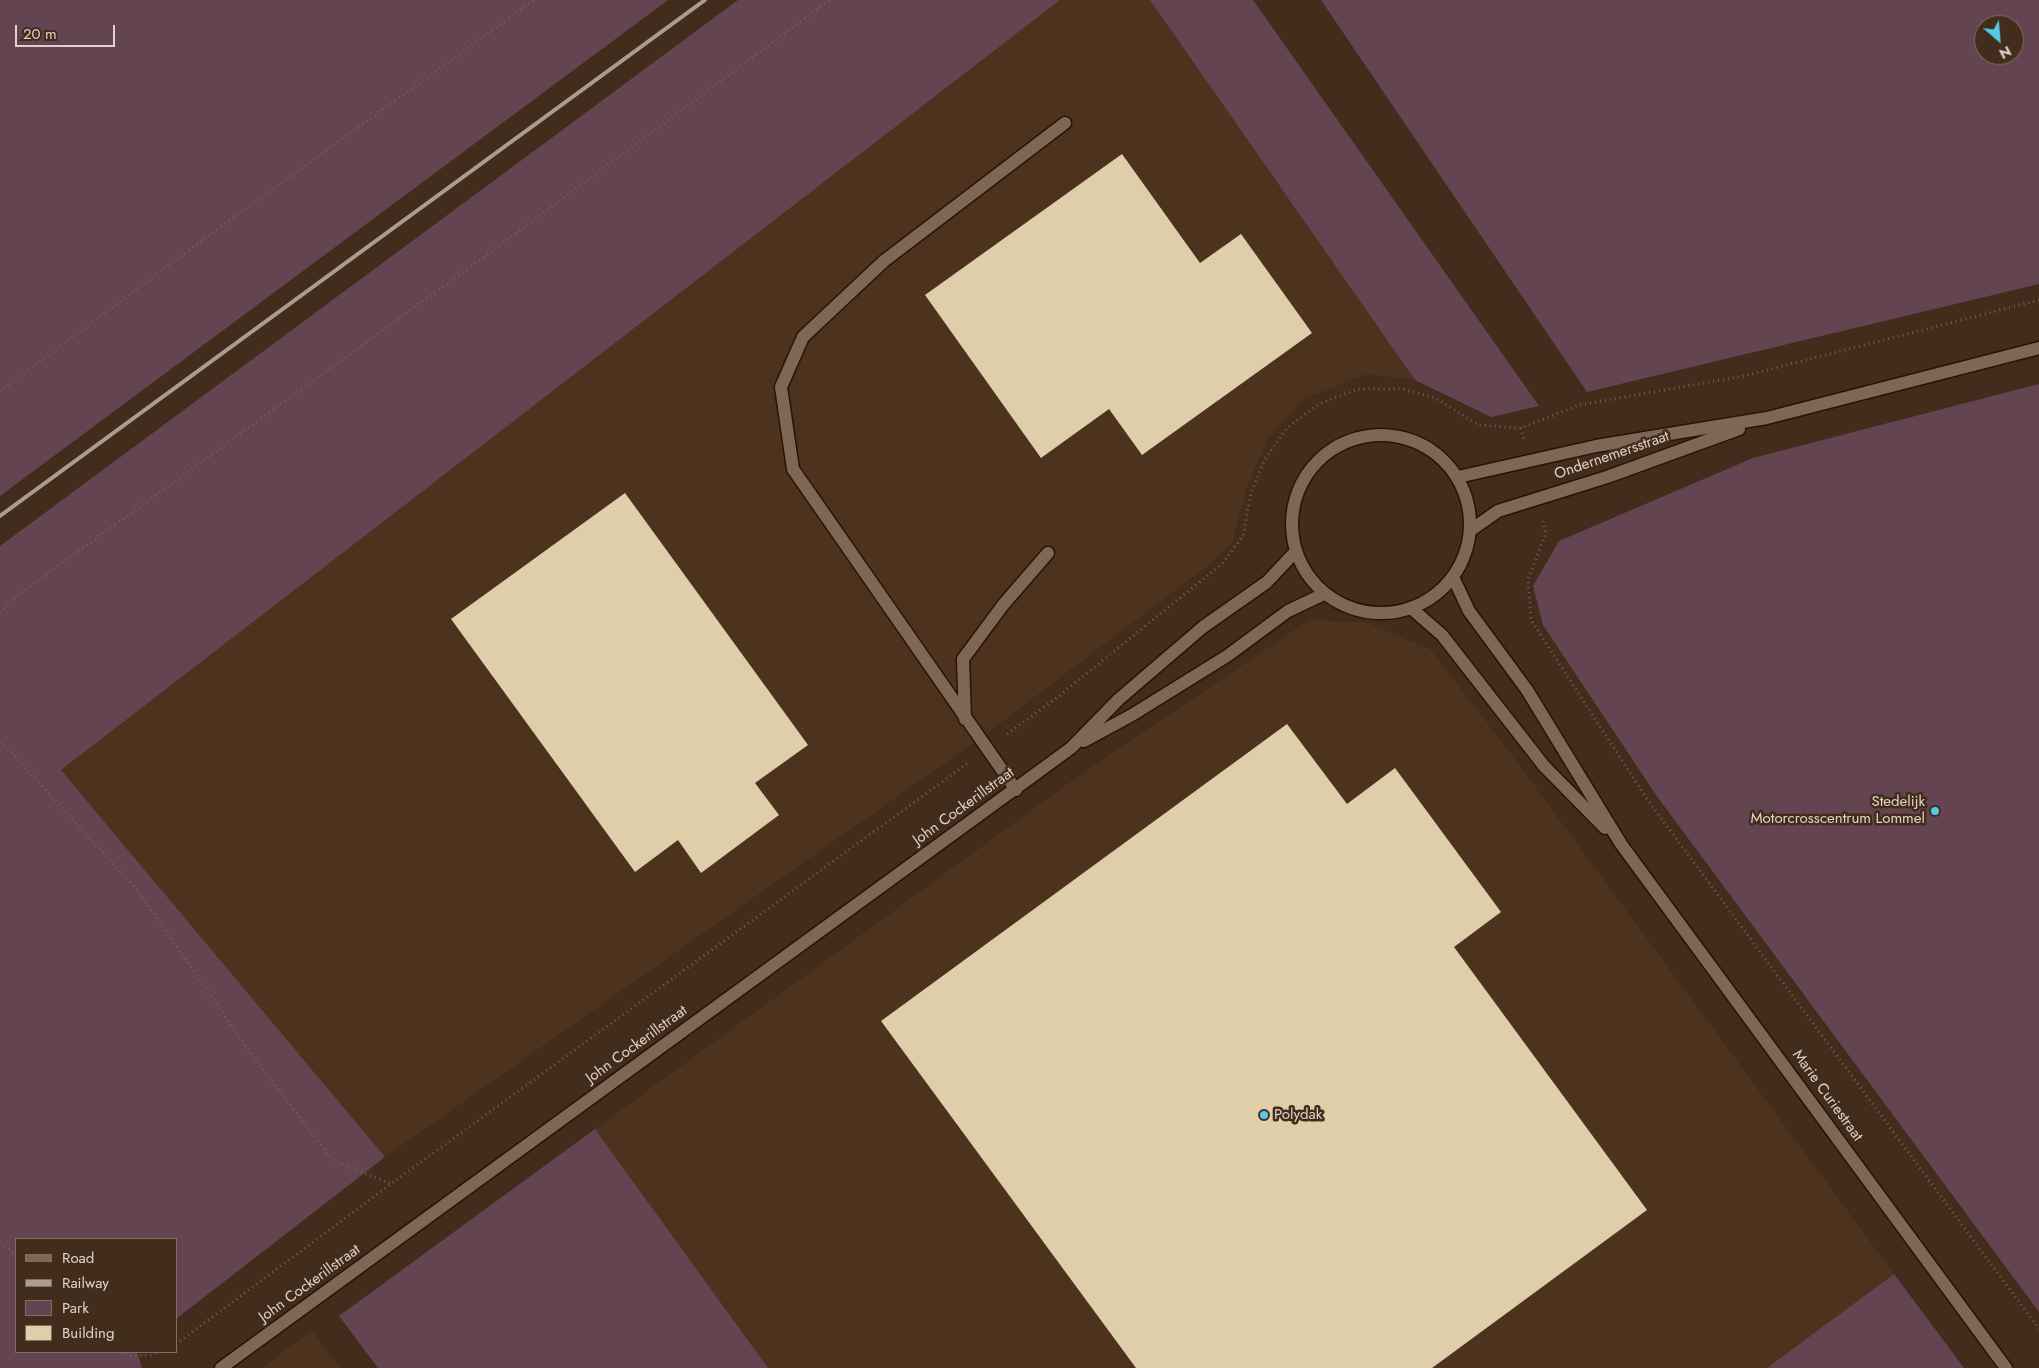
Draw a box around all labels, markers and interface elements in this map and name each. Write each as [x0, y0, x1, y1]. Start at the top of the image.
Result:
scale bar [18, 15, 118, 47]
north arrow [1974, 15, 2024, 65]
text: 20 m [23, 23, 57, 45]
text: N [1996, 41, 2015, 64]
street label: Ondernemersstraat [1552, 428, 1672, 484]
street label: John Cockerillstraat [910, 764, 1018, 850]
place label: Stedelijk Motorcrosscentrum Lommel [1750, 793, 1925, 828]
marker: Stedelijk Motorcrosscentrum Lommel [1929, 805, 1941, 817]
street label: John Cockerillstraat [583, 1002, 691, 1088]
street label: Marie Curiestraat [1788, 1047, 1866, 1145]
place label: Polydak [1274, 1106, 1322, 1124]
marker: Polydak [1258, 1109, 1270, 1121]
legend [15, 1238, 178, 1353]
street label: John Cockerillstraat [256, 1241, 364, 1327]
text: Road [62, 1247, 94, 1269]
text: Railway [62, 1272, 109, 1294]
text: Park [62, 1297, 89, 1319]
text: Building [62, 1322, 114, 1344]

